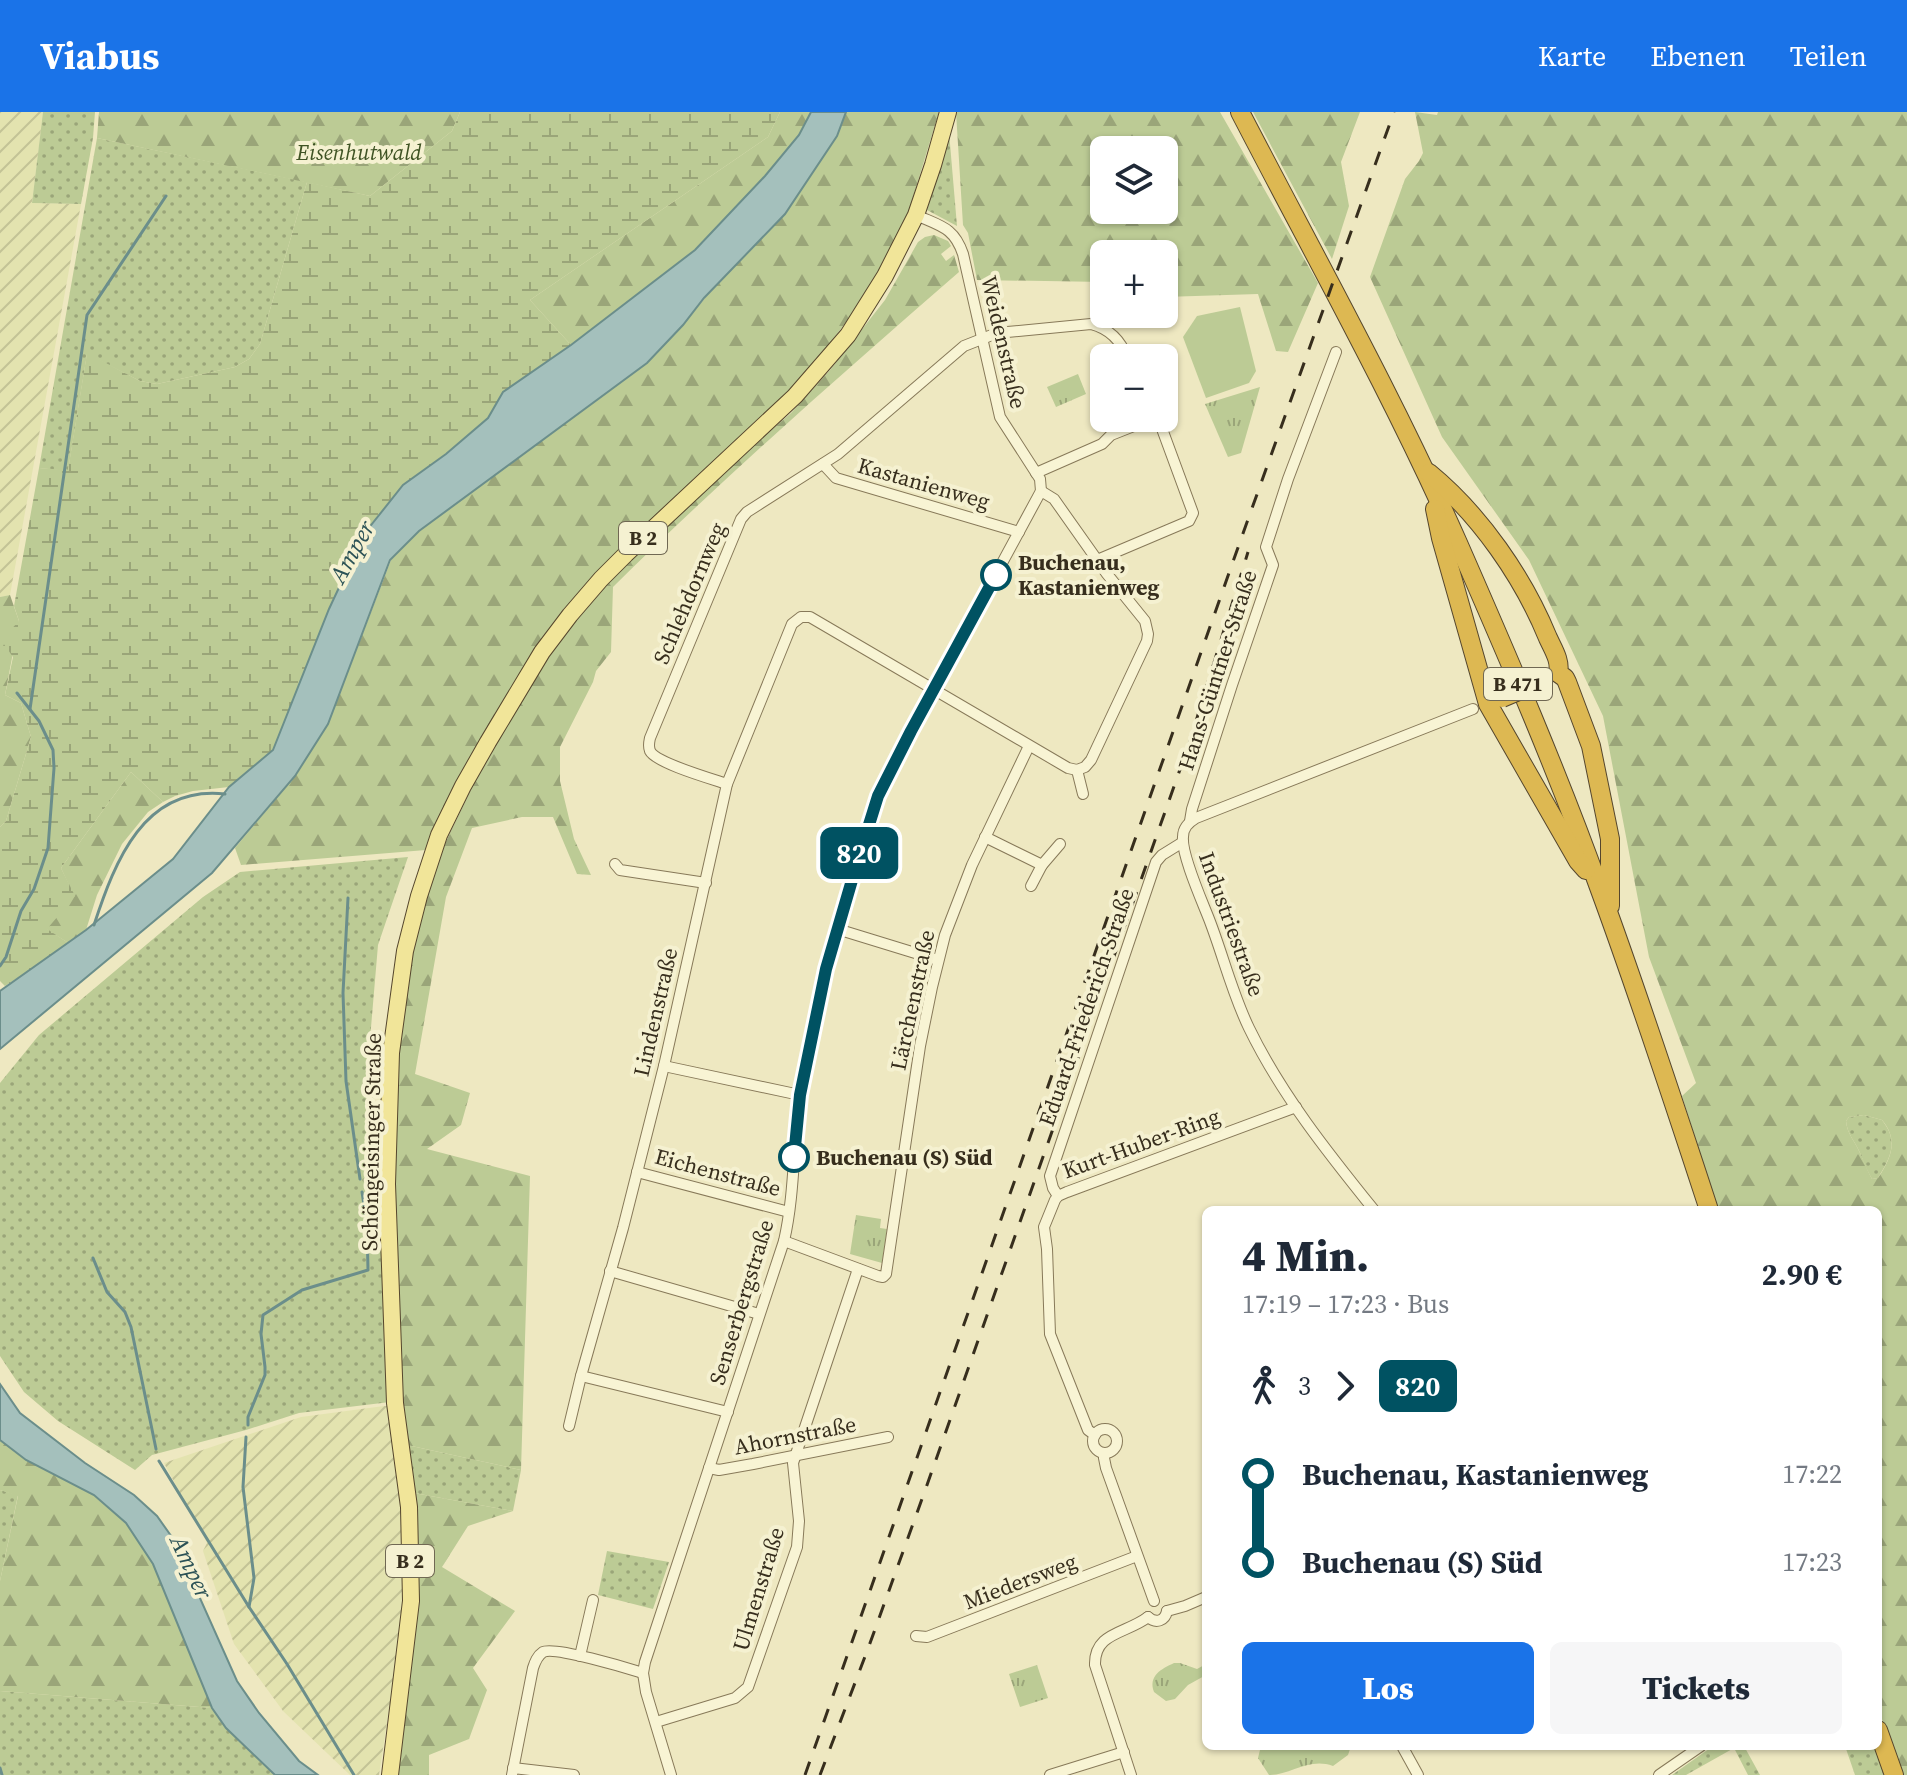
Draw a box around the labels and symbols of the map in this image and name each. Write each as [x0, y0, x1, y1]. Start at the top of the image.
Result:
park label: Eisenhutwald [295, 137, 422, 167]
street label: Weidenstraße [974, 273, 1034, 411]
street label: Kastanienweg [854, 450, 994, 516]
water label: Amper [320, 513, 383, 591]
street label: Schlehdornweg [646, 518, 732, 668]
road number: B 2 [619, 522, 667, 554]
place label: Buchenau, Kastanienweg [1018, 547, 1159, 602]
marker: Buchenau, Kastanienweg [981, 560, 1011, 590]
street label: Hans-Güntner-Straße [1170, 566, 1264, 774]
road number: B 471 [1484, 668, 1552, 700]
line badge: 820 [813, 827, 905, 879]
street label: Industriestraße [1192, 848, 1272, 1000]
street label: Eduard-Friederich-Straße [1031, 884, 1141, 1130]
street label: Lärchenstraße [882, 927, 942, 1073]
street label: Lindenstraße [626, 945, 684, 1079]
street label: Schöngeisinger Straße [354, 1033, 388, 1251]
street label: Kurt-Huber-Ring [1058, 1101, 1224, 1185]
street label: Eichenstraße [652, 1141, 784, 1203]
marker: Buchenau (S) Süd [779, 1142, 809, 1172]
place label: Buchenau (S) Süd [816, 1142, 993, 1172]
street label: Senserbergstraße [702, 1216, 780, 1388]
street label: Ahornstraße [731, 1408, 859, 1462]
street label: Ulmenstraße [725, 1523, 791, 1655]
water label: Amper [161, 1528, 221, 1605]
road number: B 2 [386, 1545, 434, 1577]
street label: Miedersweg [959, 1546, 1081, 1616]

